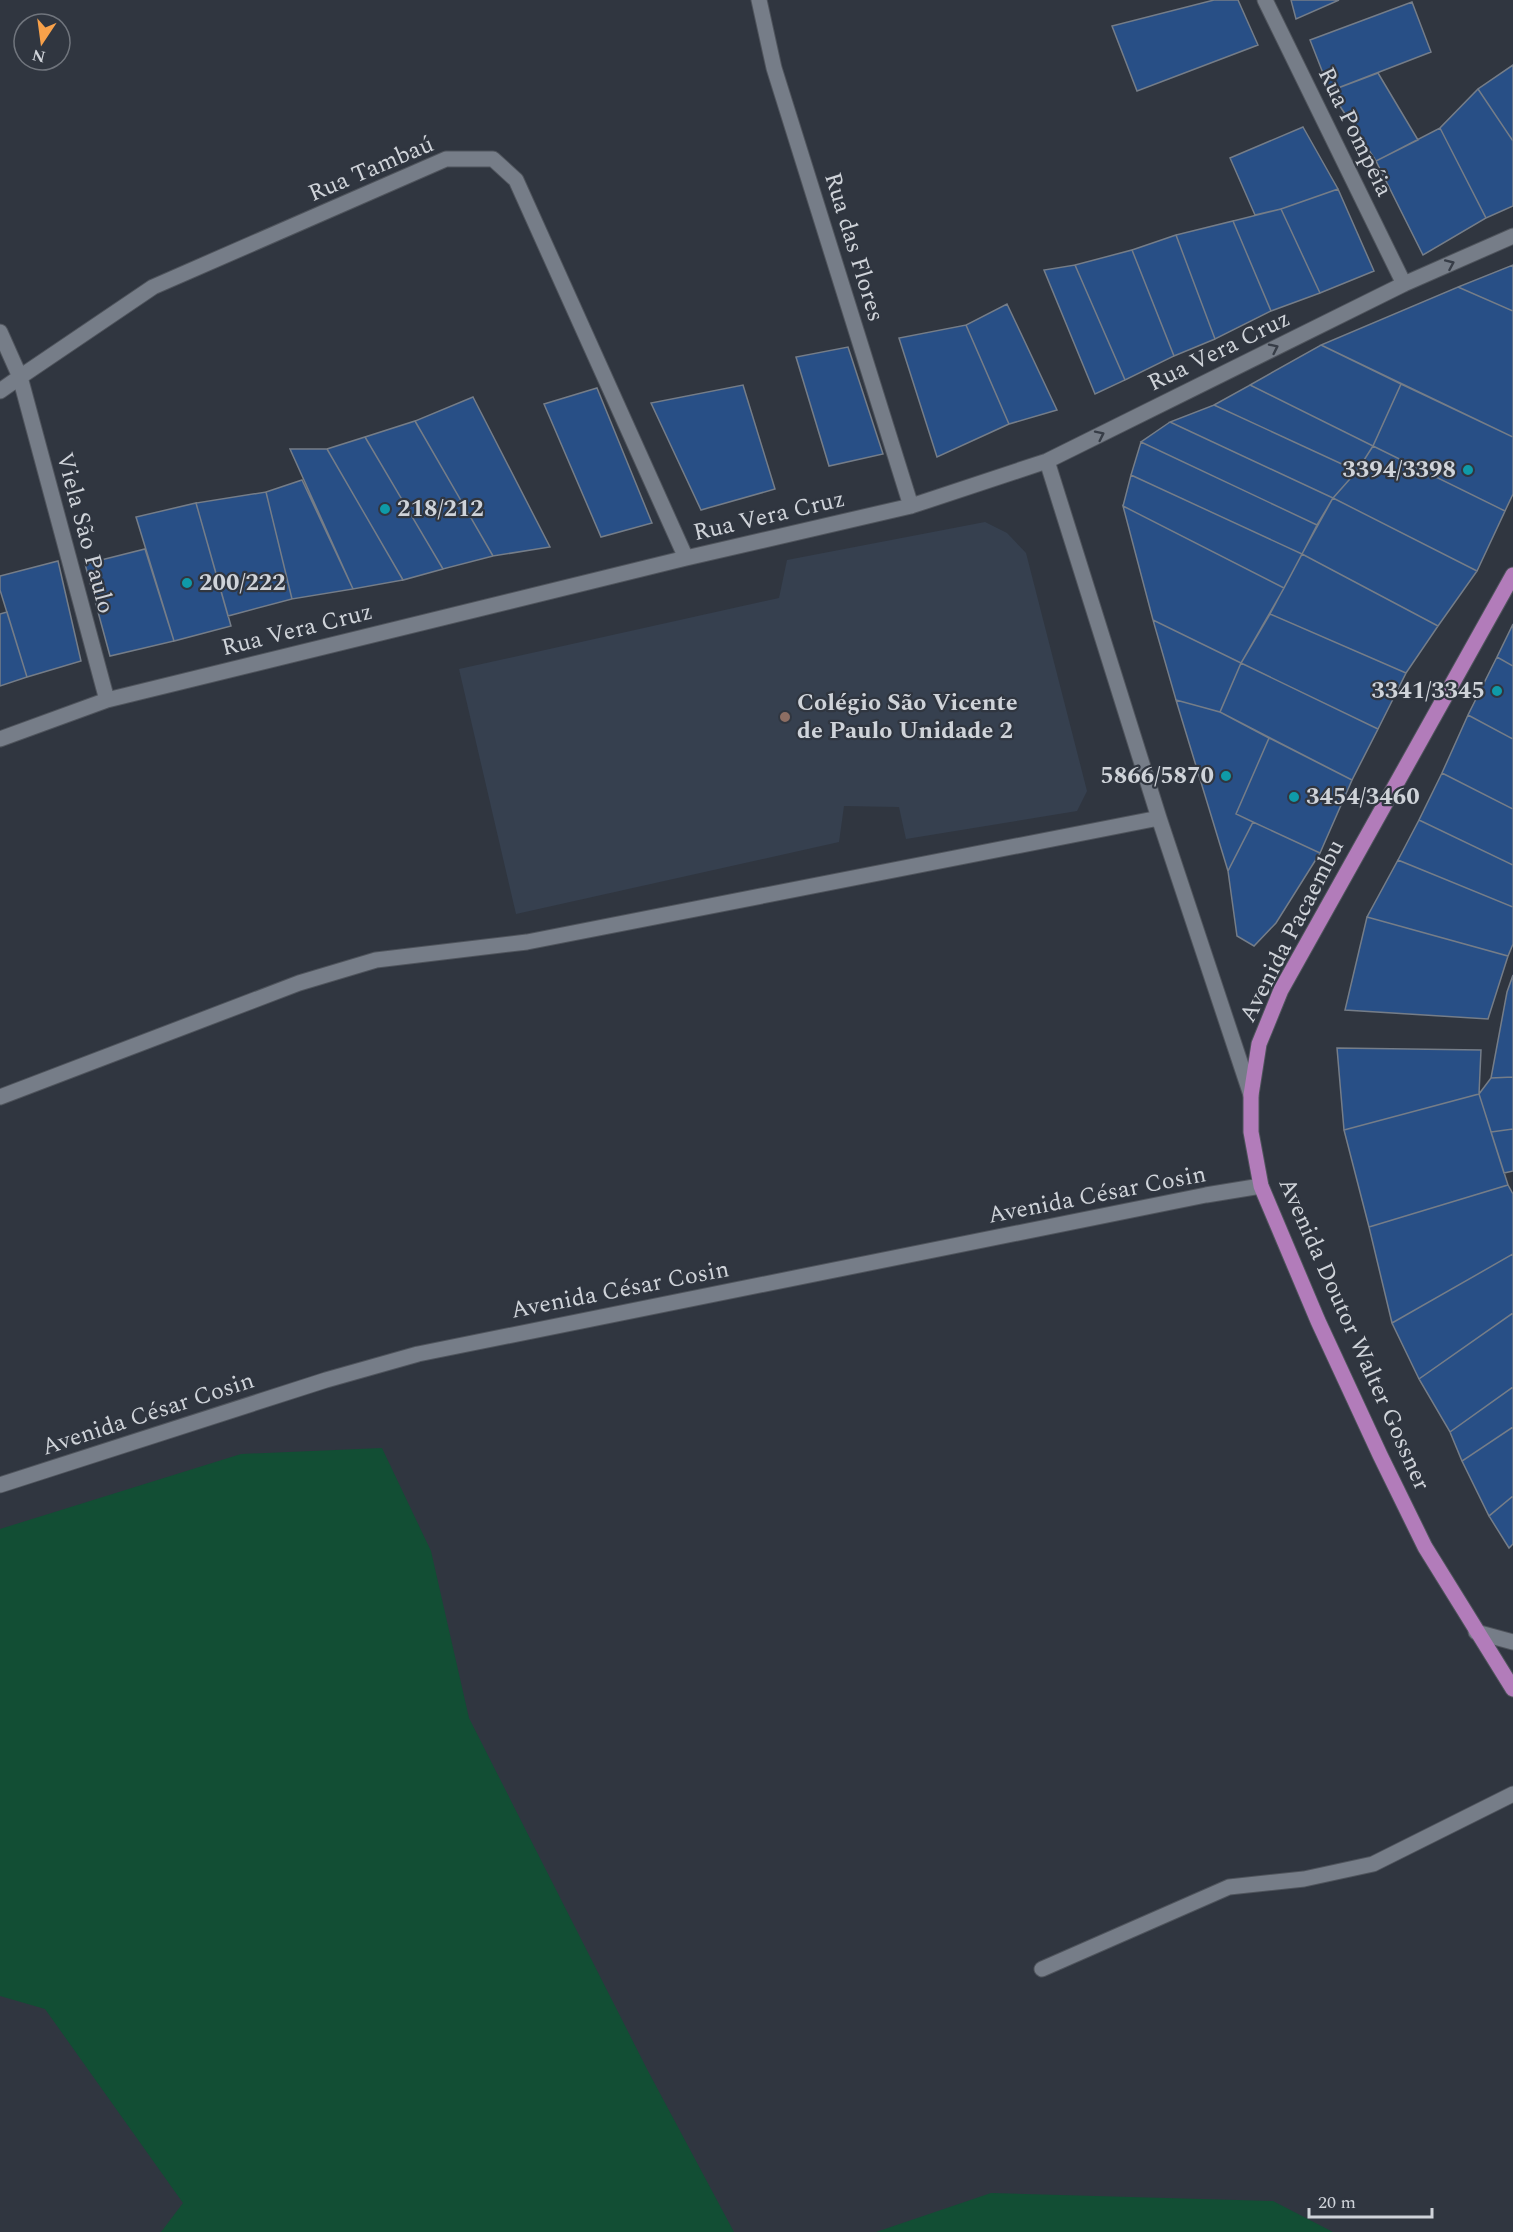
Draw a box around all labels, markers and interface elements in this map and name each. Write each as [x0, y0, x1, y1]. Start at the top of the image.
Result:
north arrow [12, 12, 72, 72]
text: N [30, 42, 48, 69]
street label: Rua Pompéia [1308, 61, 1402, 203]
street label: Rua Tambaú [303, 126, 439, 212]
street label: Rua das Flores [814, 168, 894, 326]
one-way arrow [1444, 259, 1455, 271]
street label: Rua Vera Cruz [1142, 301, 1296, 401]
one-way arrow [1268, 344, 1279, 356]
one-way arrow [1093, 431, 1104, 442]
street label: Viela São Paulo [46, 448, 124, 618]
place label: 3394/3398 [1342, 452, 1456, 488]
marker: 3394/3398 [1461, 463, 1475, 477]
street label: Rua Vera Cruz [690, 481, 848, 551]
place label: 218/212 [397, 491, 484, 527]
marker: 218/212 [378, 502, 392, 516]
place label: 200/222 [199, 565, 286, 601]
marker: 200/222 [180, 576, 194, 590]
street label: Rua Vera Cruz [218, 594, 376, 666]
place label: 3341/3345 [1371, 673, 1485, 709]
marker: 3341/3345 [1490, 684, 1504, 698]
place label: Colégio São Vicente de Paulo Unidade 2 [797, 685, 1018, 749]
marker: Colégio São Vicente de Paulo Unidade 2 [778, 710, 792, 724]
place label: 5866/5870 [1100, 758, 1214, 794]
marker: 5866/5870 [1219, 769, 1233, 783]
place label: 3454/3460 [1306, 779, 1420, 815]
marker: 3454/3460 [1287, 790, 1301, 804]
street label: Avenida Pacaembu [1230, 833, 1354, 1029]
street label: Avenida César Cosin [985, 1156, 1209, 1234]
street label: Avenida Doutor Walter Gossner [1269, 1172, 1439, 1496]
street label: Avenida César Cosin [508, 1251, 732, 1329]
street label: Avenida César Cosin [37, 1363, 259, 1465]
scale bar [1309, 2181, 1432, 2219]
text: 20 m [1318, 2189, 1356, 2216]

